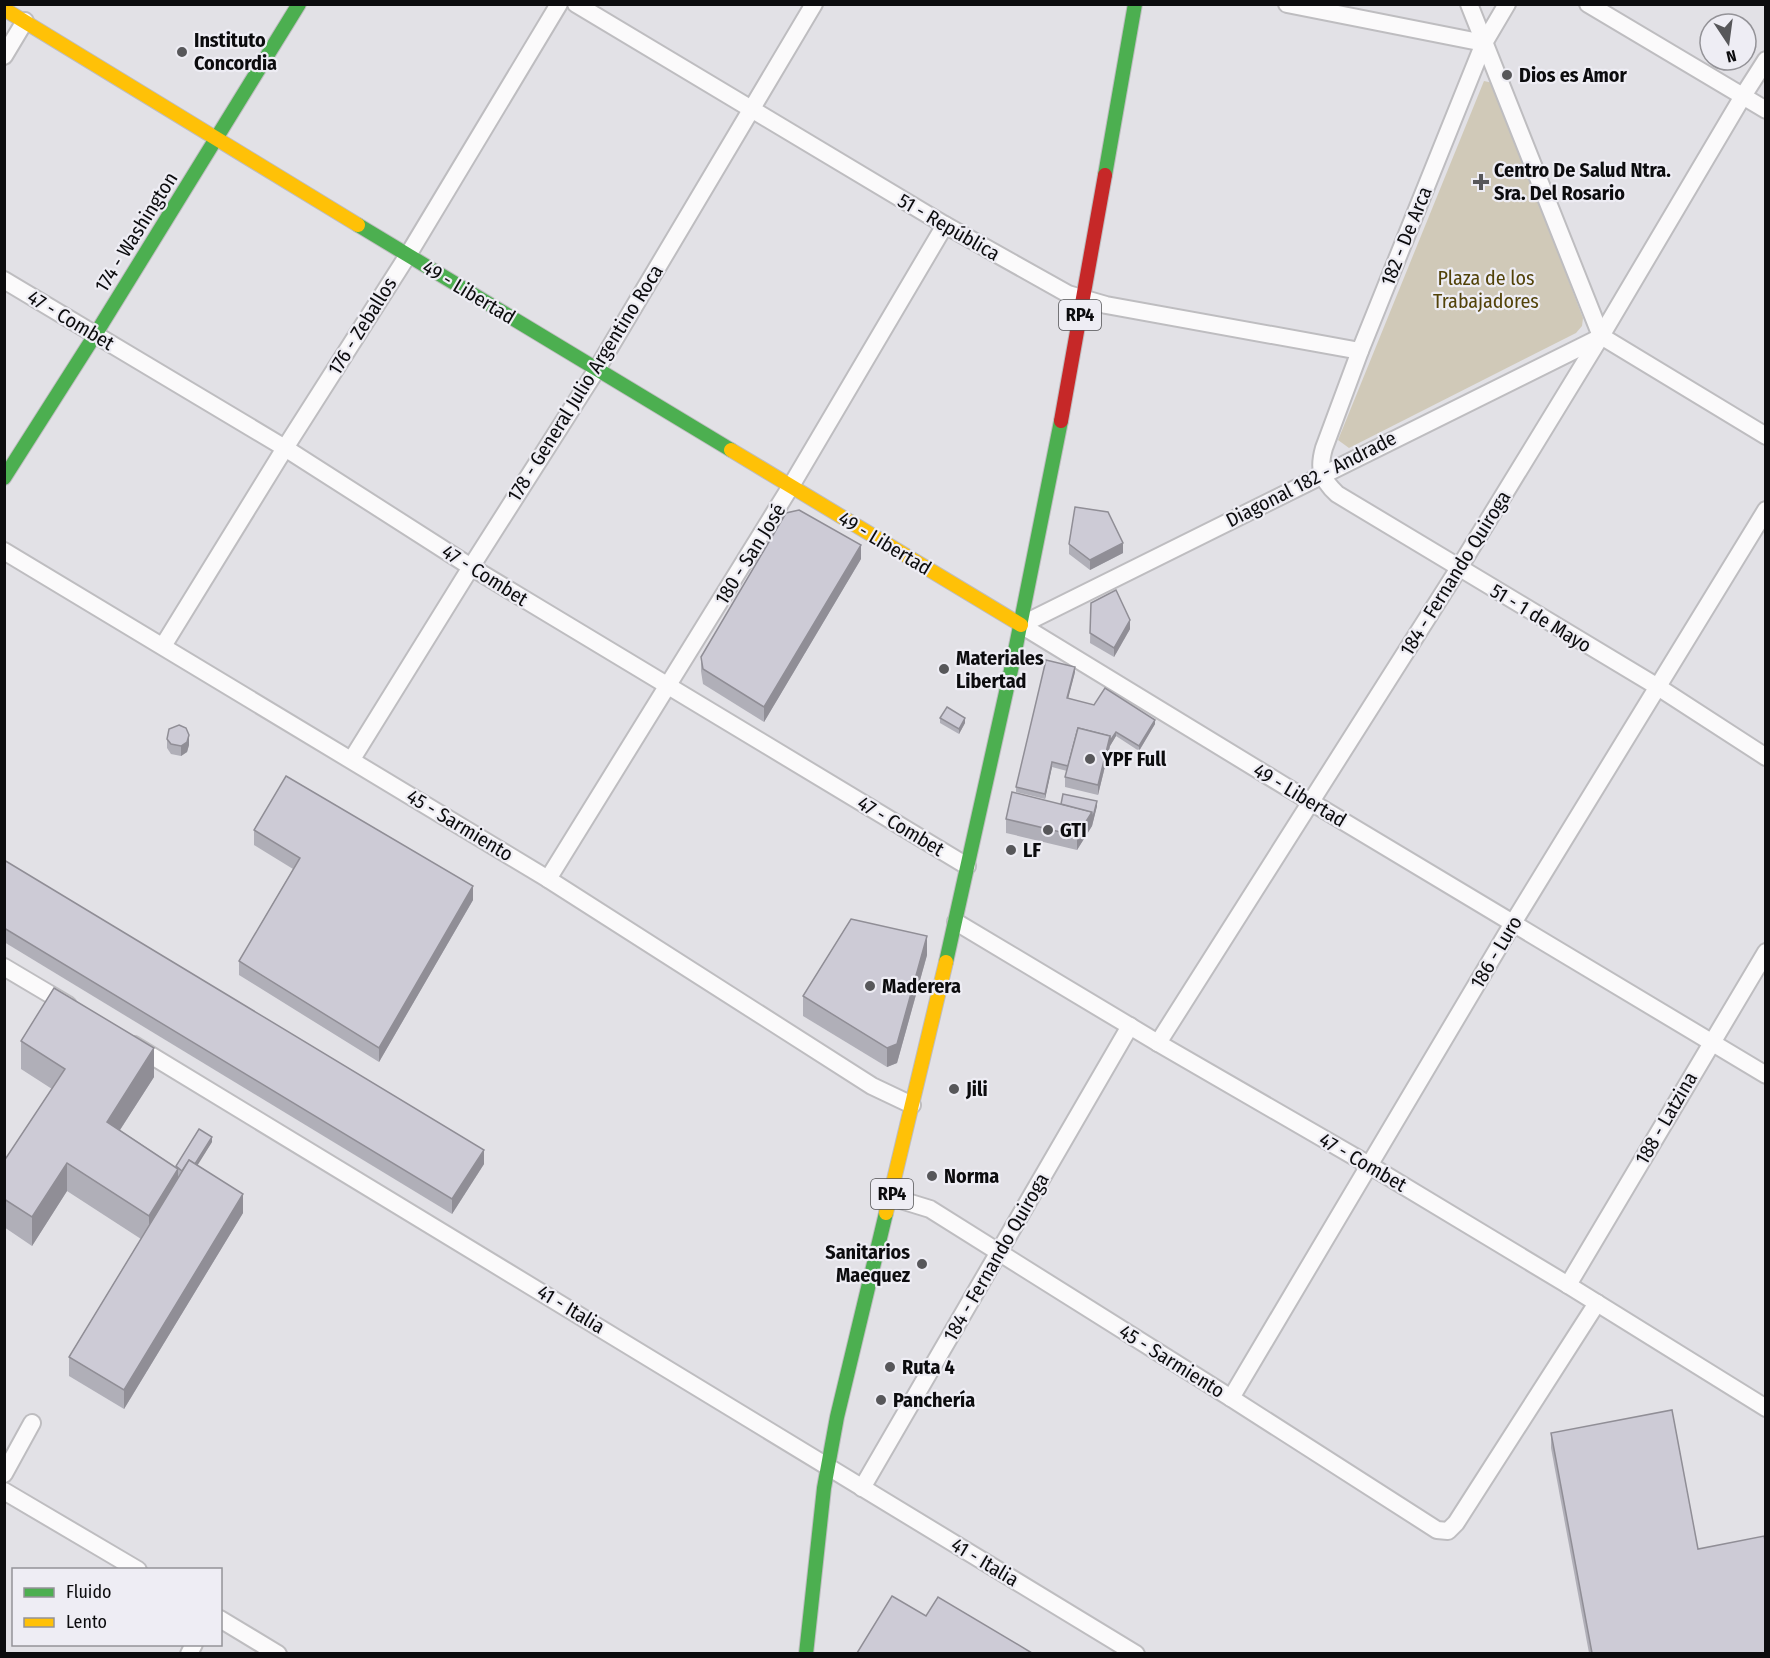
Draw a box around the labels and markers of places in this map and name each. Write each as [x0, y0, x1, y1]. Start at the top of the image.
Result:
place label: Instituto Concordia [194, 28, 277, 75]
marker: Instituto Concordia [175, 45, 189, 59]
place label: Dios es Amor [1519, 63, 1628, 87]
marker: Dios es Amor [1500, 68, 1514, 82]
place label: Centro De Salud Ntra. Sra. Del Rosario [1494, 158, 1671, 205]
marker: Centro De Salud Ntra. Sra. Del Rosario [1472, 173, 1490, 191]
place label: Materiales Libertad [956, 646, 1044, 693]
marker: Materiales Libertad [937, 662, 951, 676]
place label: YPF Full [1101, 747, 1167, 771]
marker: YPF Full [1083, 752, 1097, 766]
place label: GTI [1060, 818, 1087, 842]
marker: GTI [1041, 823, 1055, 837]
place label: LF [1023, 838, 1041, 862]
marker: LF [1004, 843, 1018, 857]
place label: Maderera [882, 974, 961, 998]
marker: Maderera [863, 979, 877, 993]
place label: Jili [965, 1077, 988, 1101]
marker: Jili [947, 1082, 961, 1096]
place label: Norma [944, 1164, 999, 1188]
marker: Norma [925, 1169, 939, 1183]
place label: Sanitarios Maequez [825, 1240, 911, 1287]
marker: Sanitarios Maequez [915, 1257, 929, 1271]
place label: Ruta 4 [902, 1355, 955, 1379]
marker: Ruta 4 [883, 1360, 897, 1374]
place label: Panchería [893, 1388, 975, 1412]
marker: Panchería [874, 1393, 888, 1407]

